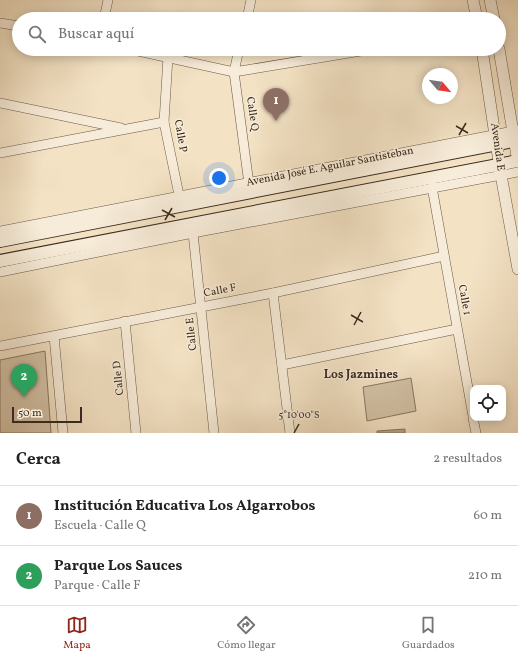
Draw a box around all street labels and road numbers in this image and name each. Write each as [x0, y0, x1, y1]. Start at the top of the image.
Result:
street label: Calle Q [242, 96, 262, 133]
street label: Calle P [170, 118, 190, 154]
street label: Avenida E [486, 122, 508, 172]
street label: Avenida José E. Aguilar Santisteban [245, 143, 415, 191]
street label: Calle F [202, 281, 238, 301]
street label: Calle 1 [454, 283, 474, 317]
street label: Calle E [183, 316, 201, 351]
street label: Calle D [110, 360, 128, 396]

